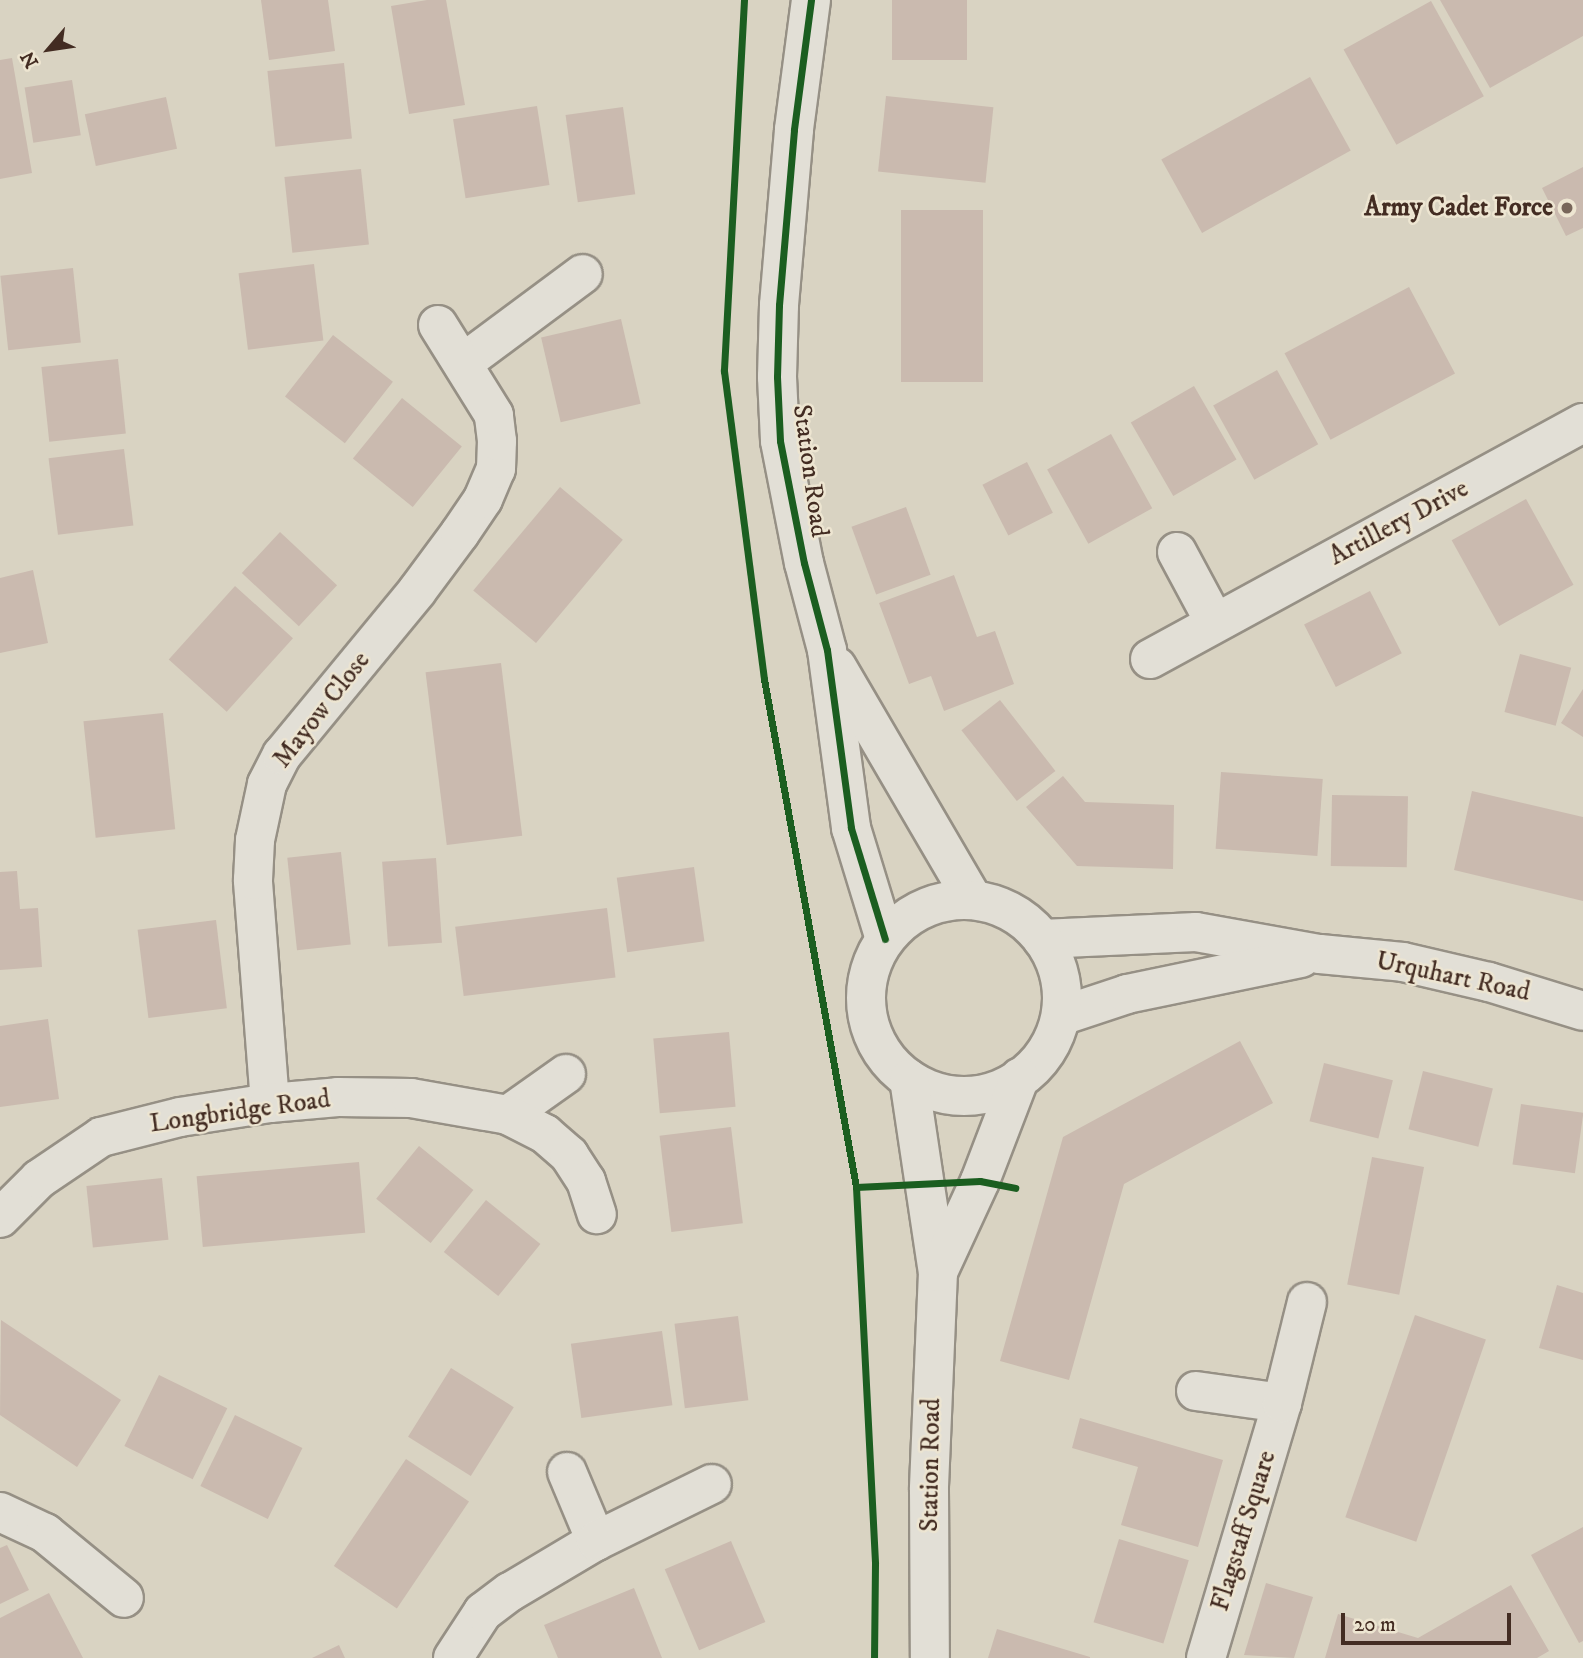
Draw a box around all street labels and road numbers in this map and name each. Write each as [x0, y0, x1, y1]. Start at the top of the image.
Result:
street label: Station Road [785, 403, 835, 539]
street label: Artillery Drive [1324, 473, 1474, 573]
street label: Mayow Close [267, 646, 377, 774]
street label: Urquhart Road [1373, 945, 1533, 1009]
street label: Longbridge Road [148, 1084, 332, 1140]
street label: Station Road [914, 1398, 948, 1532]
street label: Flagstaff Square [1205, 1447, 1283, 1615]

